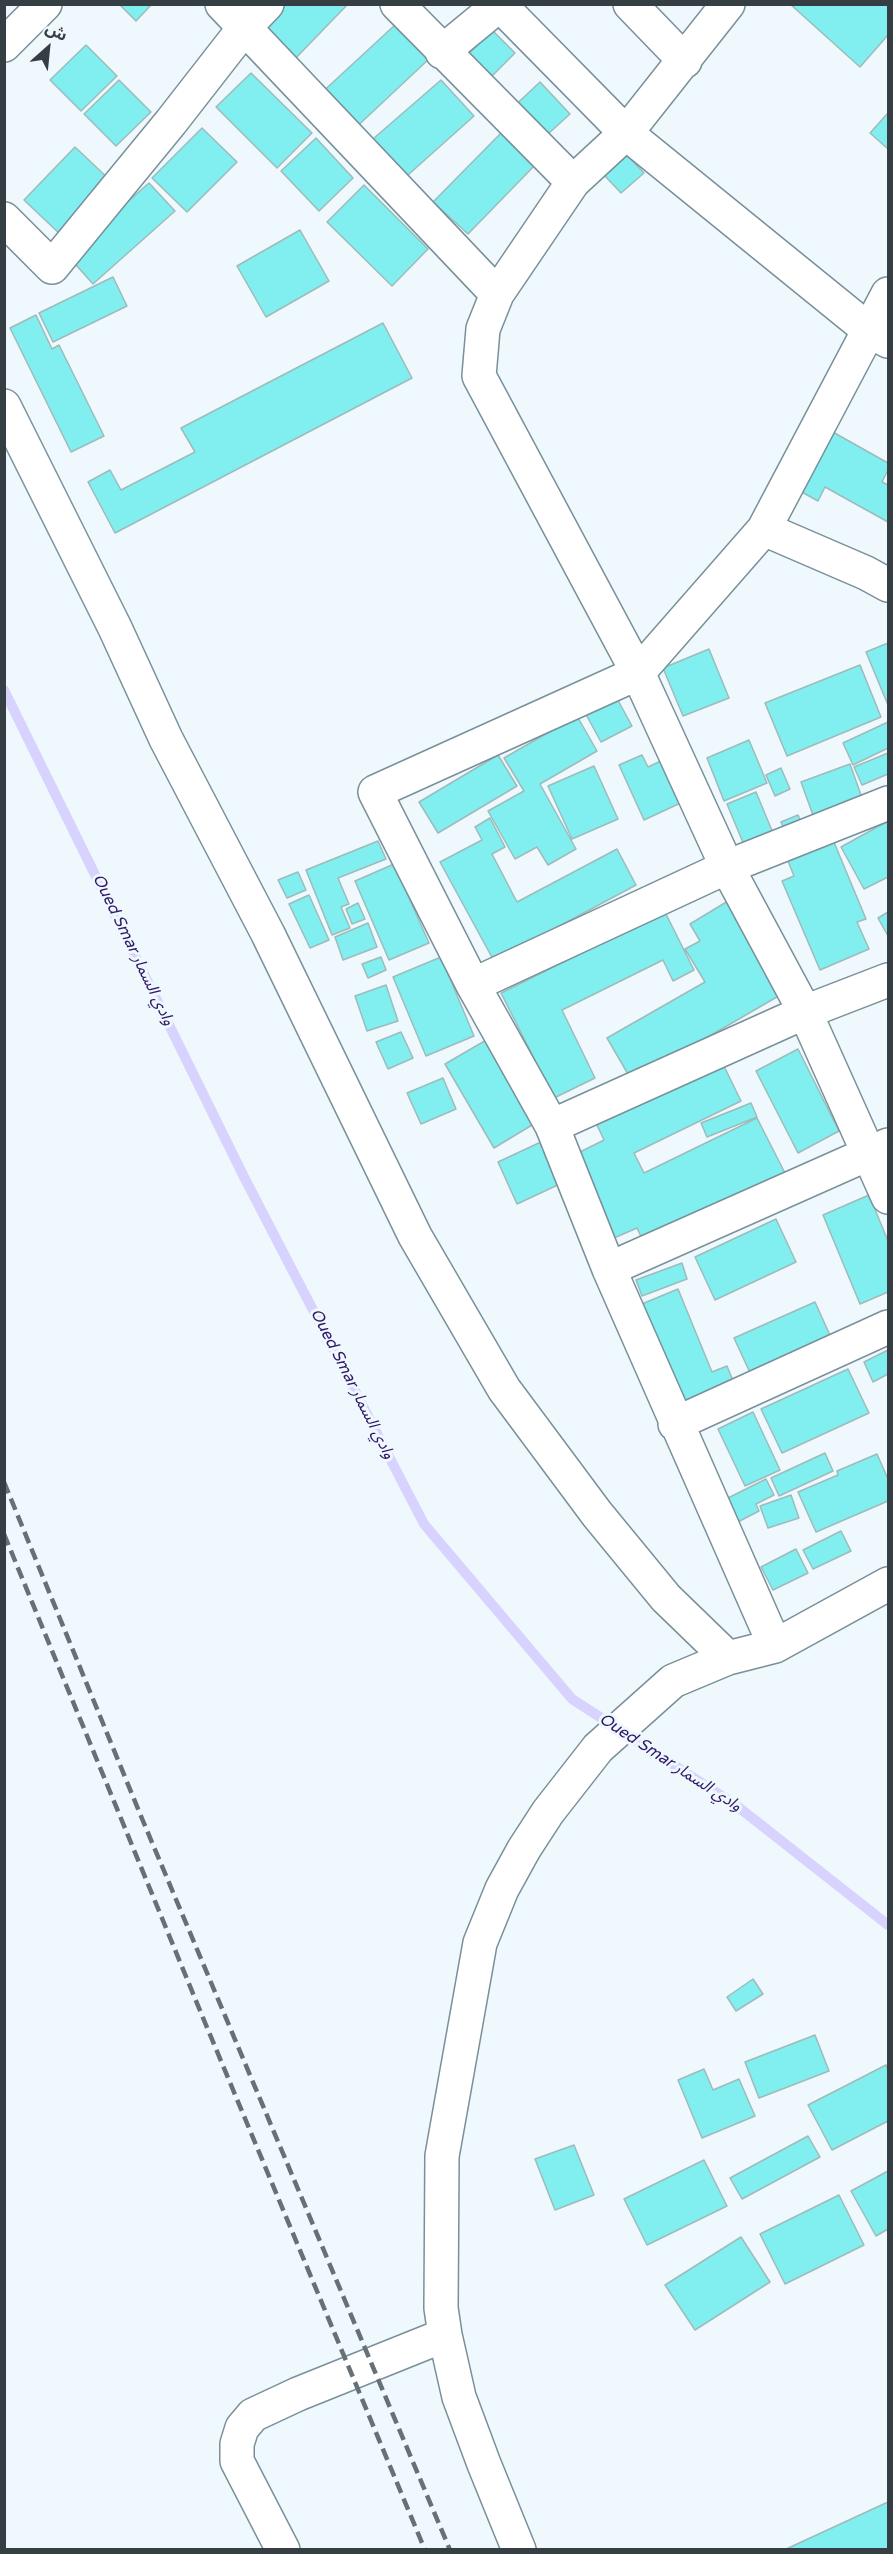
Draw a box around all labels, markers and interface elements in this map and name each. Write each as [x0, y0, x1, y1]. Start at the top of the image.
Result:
north arrow [18, 18, 78, 78]
text: ش [42, 18, 70, 46]
water label: Oued Smar وادي السمار [88, 871, 178, 1029]
water label: Oued Smar وادي السمار [306, 1306, 398, 1462]
water label: Oued Smar وادي السمار [595, 1710, 745, 1816]

